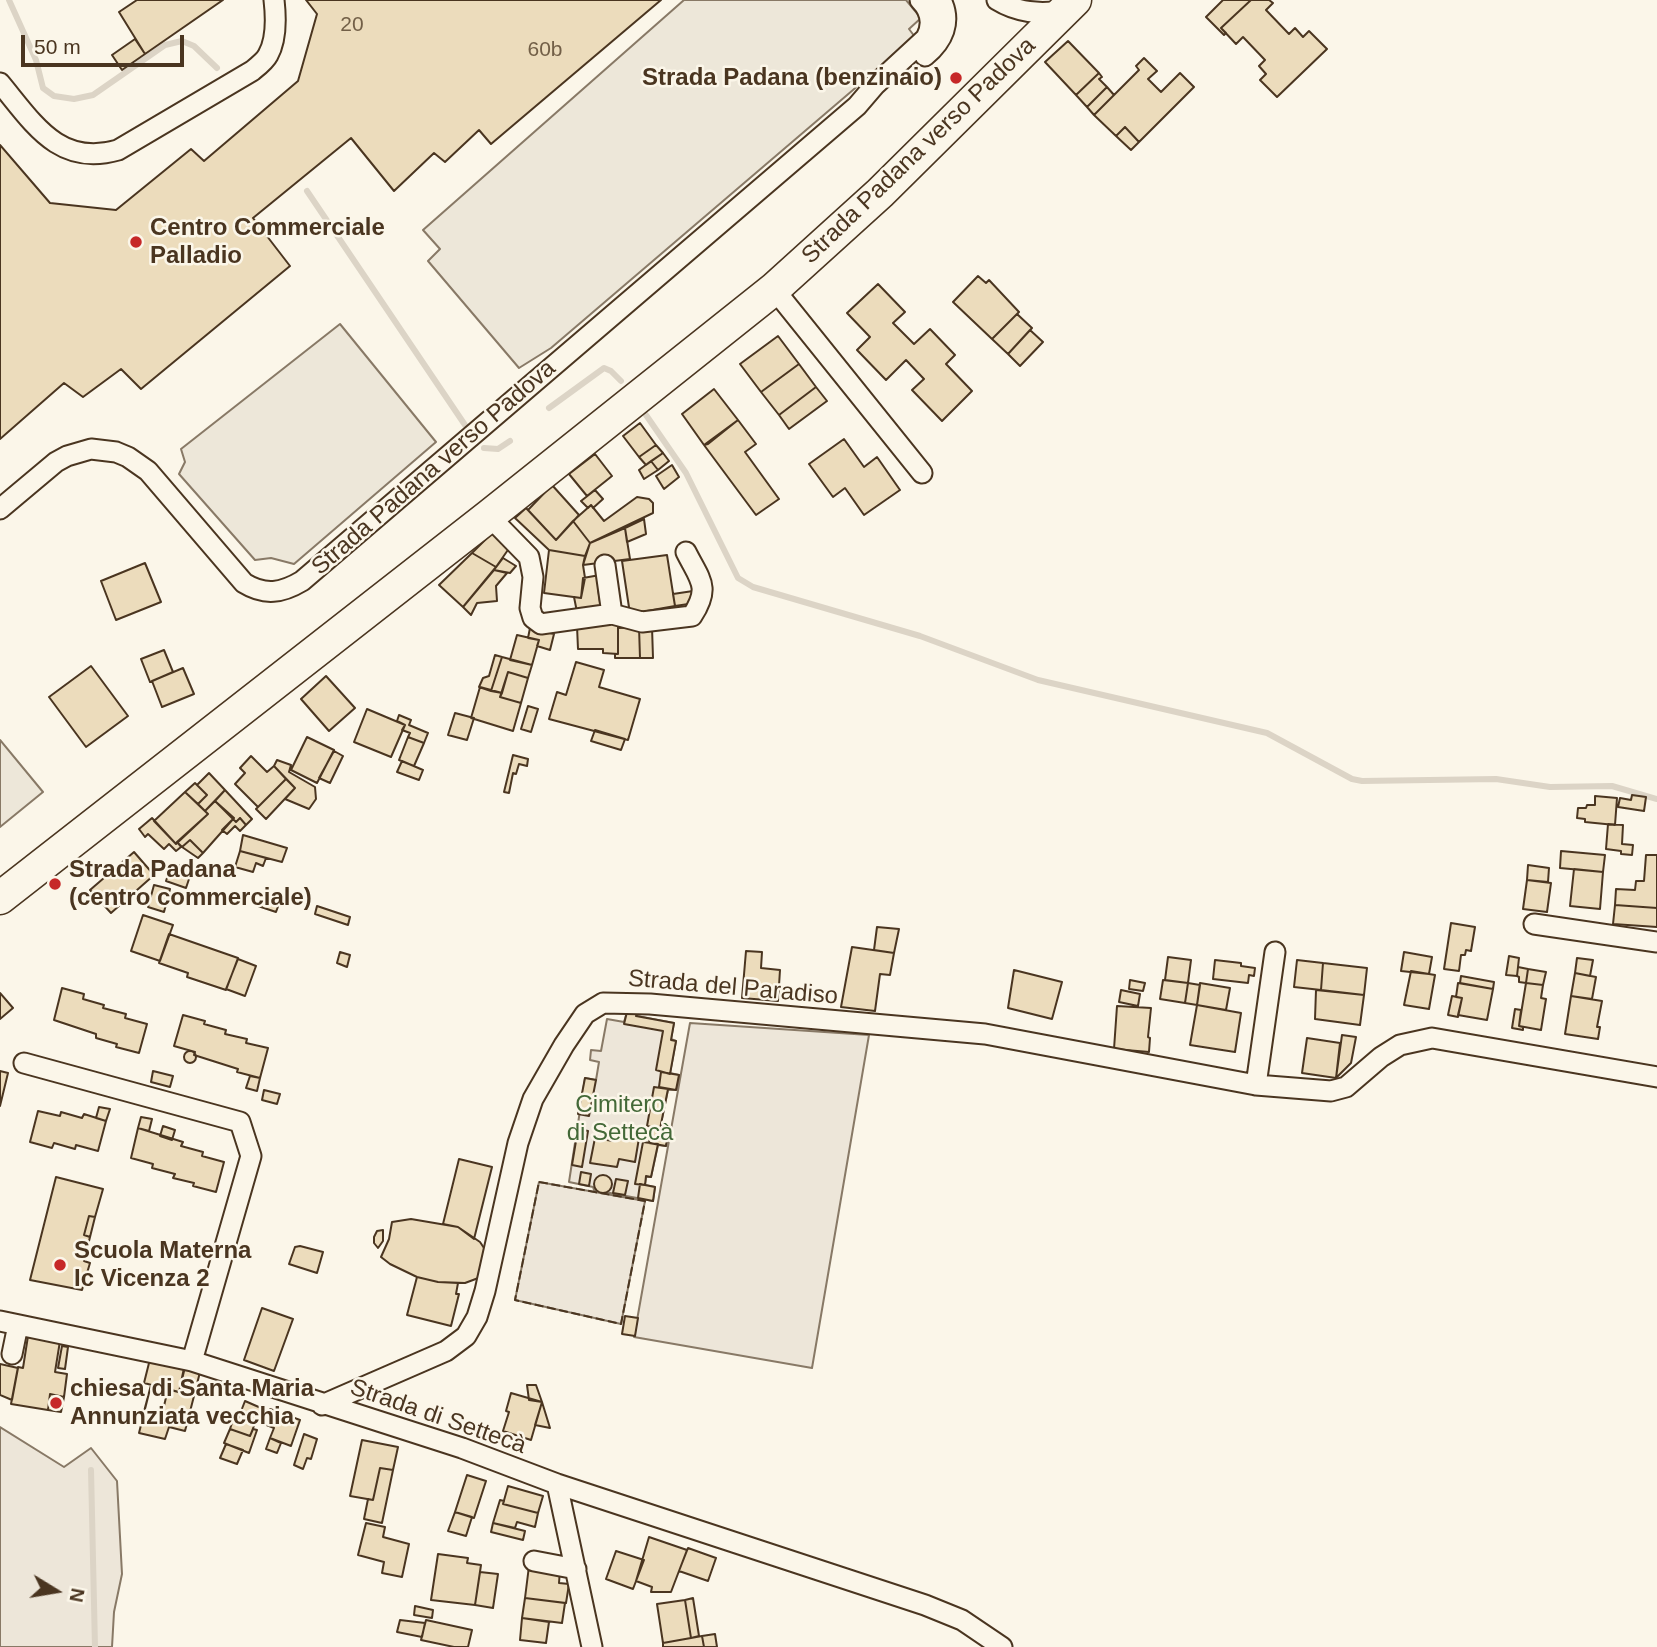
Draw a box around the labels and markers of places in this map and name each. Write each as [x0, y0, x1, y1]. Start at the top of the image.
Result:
place label: Strada Padana (benzinaio) [642, 64, 942, 92]
marker: Strada Padana (benzinaio) [948, 70, 964, 86]
place label: Centro Commerciale Palladio [150, 214, 385, 270]
marker: Centro Commerciale Palladio [128, 234, 144, 250]
place label: Strada Padana (centro commerciale) [69, 856, 312, 912]
marker: Strada Padana (centro commerciale) [47, 876, 63, 892]
place label: Scuola Materna Ic Vicenza 2 [74, 1237, 251, 1293]
marker: Scuola Materna Ic Vicenza 2 [52, 1257, 68, 1273]
place label: chiesa di Santa Maria Annunziata vecchia [70, 1375, 314, 1431]
marker: chiesa di Santa Maria Annunziata vecchia [48, 1395, 64, 1411]

